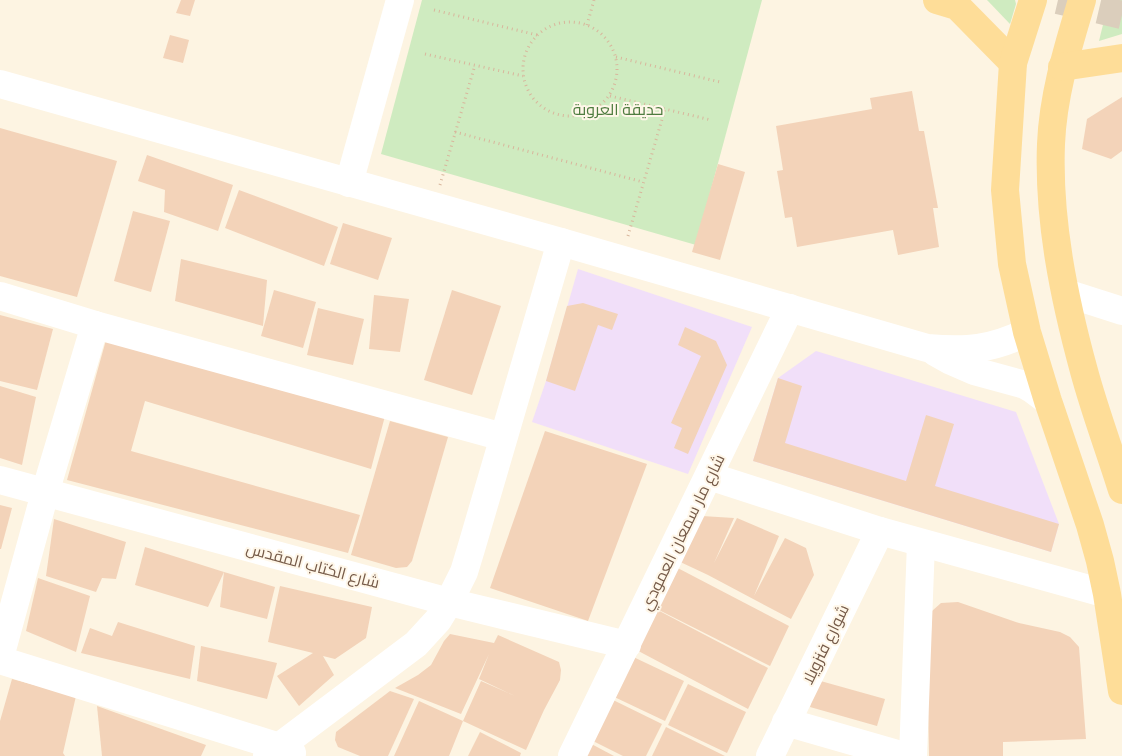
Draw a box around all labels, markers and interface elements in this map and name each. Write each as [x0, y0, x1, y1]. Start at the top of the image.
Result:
park label: حديقة العروبة [573, 100, 663, 119]
street label: شارع مار سمعان العمودي [636, 451, 732, 615]
street label: شارع الكتاب المقدس [244, 539, 382, 594]
street label: شوارع فنزويلا [798, 601, 855, 688]

